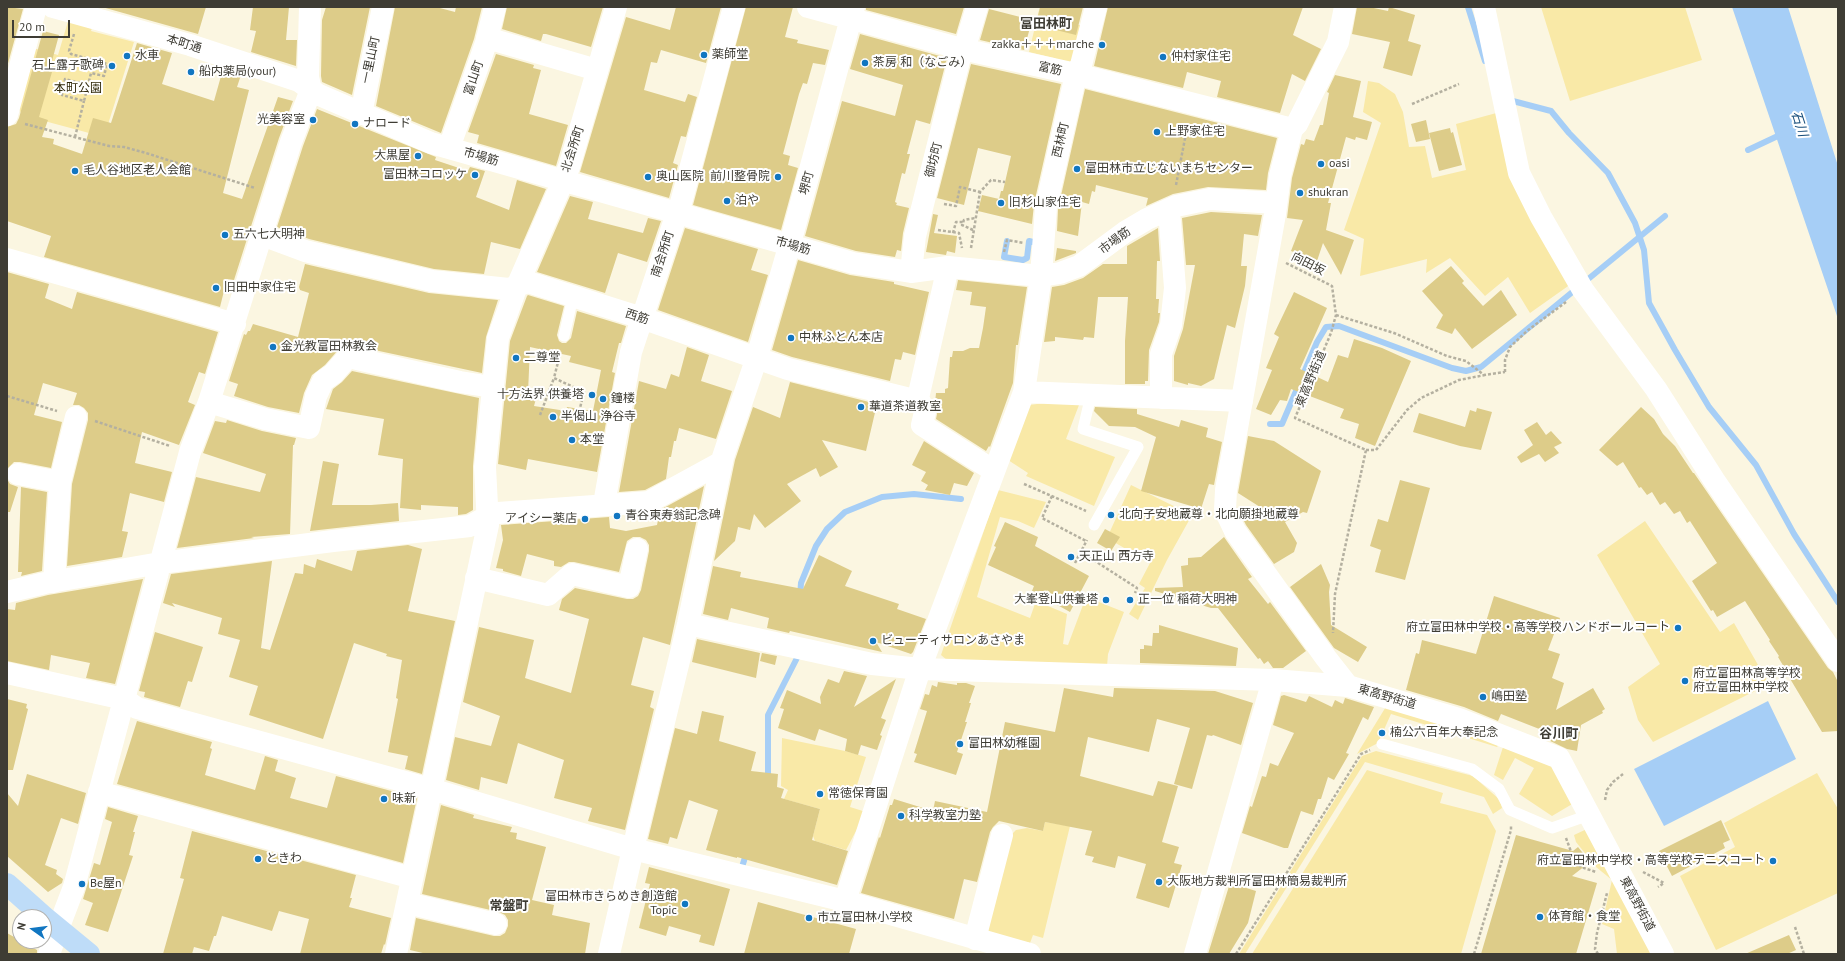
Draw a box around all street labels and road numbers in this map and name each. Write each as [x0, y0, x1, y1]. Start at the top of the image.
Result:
street label: 本町通 [165, 32, 203, 56]
street label: 一里山町 [359, 35, 383, 85]
street label: 富山町 [461, 59, 487, 97]
street label: 富筋 [1037, 59, 1063, 79]
street label: 西林町 [1050, 121, 1072, 159]
street label: 北会所町 [559, 124, 587, 174]
street label: 御坊町 [923, 141, 945, 179]
street label: 市場筋 [462, 145, 500, 169]
street label: 堺町 [797, 170, 817, 196]
street label: 市場筋 [1096, 224, 1134, 258]
street label: 南会所町 [649, 229, 677, 279]
street label: 市場筋 [774, 234, 812, 258]
street label: 向田坂 [1289, 249, 1327, 279]
street label: 西筋 [623, 306, 651, 328]
street label: 東高野街道 [1293, 349, 1329, 409]
street label: 東高野街道 [1356, 682, 1418, 712]
street label: 東高野街道 [1617, 874, 1657, 934]

